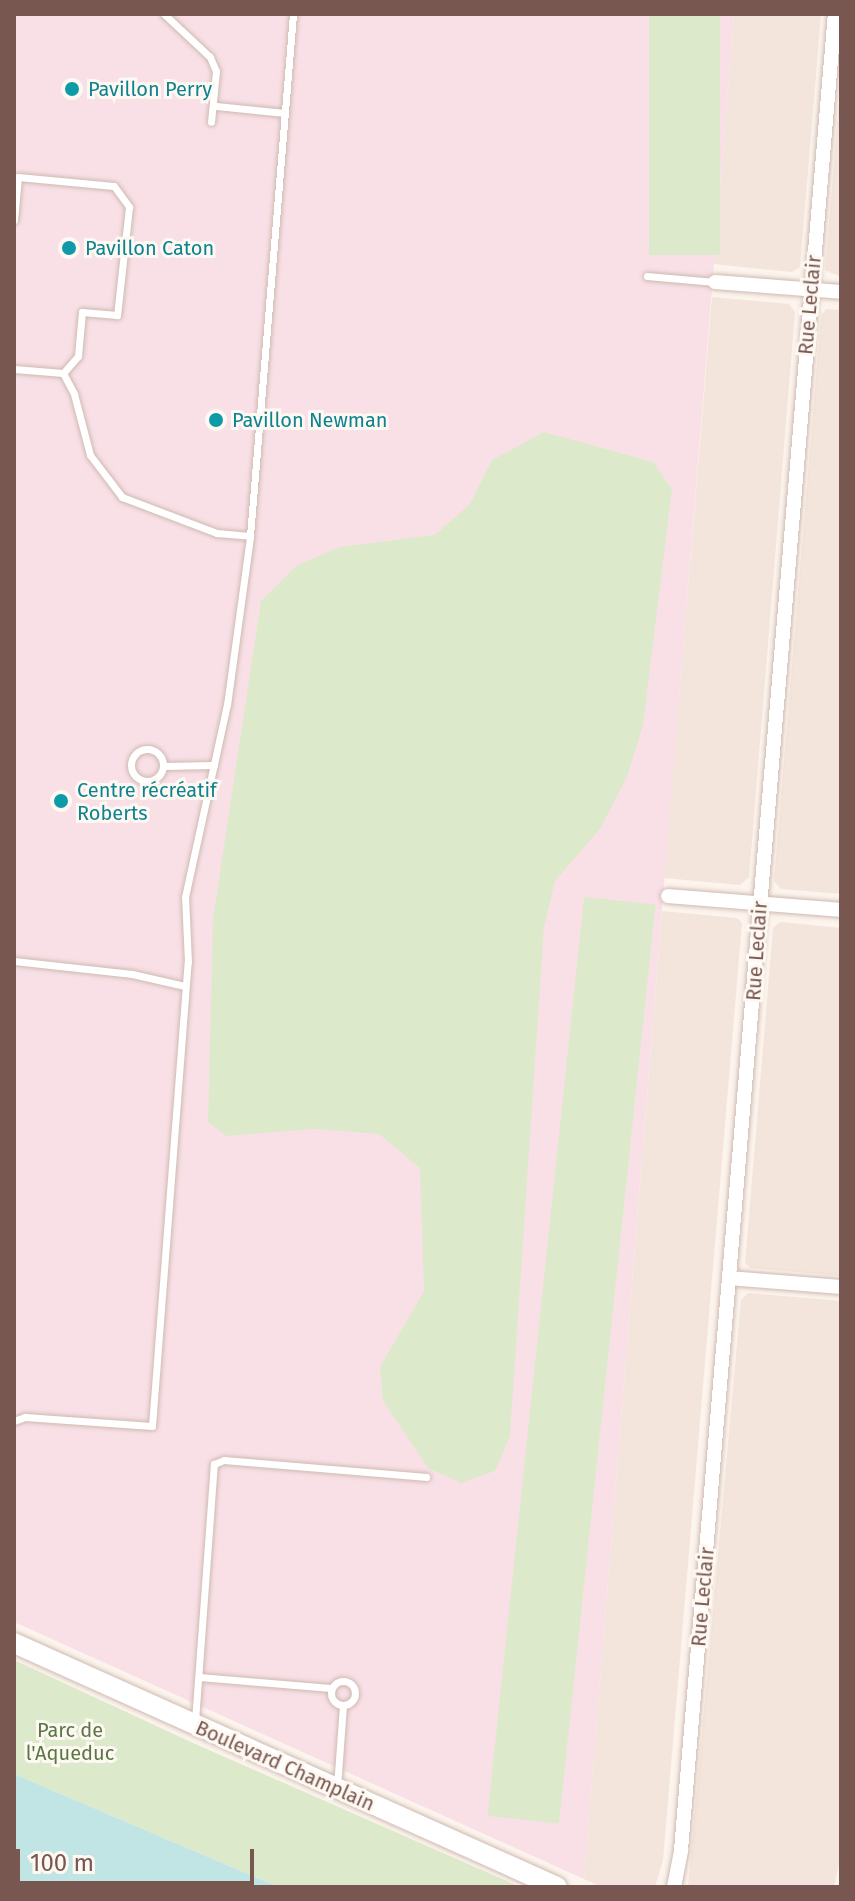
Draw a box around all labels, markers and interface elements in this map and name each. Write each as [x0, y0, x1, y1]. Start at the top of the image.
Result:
place label: Pavillon Perry [88, 77, 212, 101]
marker: Pavillon Perry [63, 80, 81, 98]
place label: Pavillon Caton [85, 236, 214, 260]
marker: Pavillon Caton [60, 239, 78, 257]
street label: Rue Leclair [794, 254, 826, 356]
place label: Pavillon Newman [232, 408, 388, 432]
marker: Pavillon Newman [207, 411, 225, 429]
place label: Centre récréatif Roberts [77, 778, 217, 825]
marker: Centre récréatif Roberts [52, 792, 70, 810]
street label: Rue Leclair [742, 900, 772, 1002]
street label: Rue Leclair [687, 1546, 719, 1648]
street label: Boulevard Champlain [192, 1716, 378, 1816]
park label: Parc de l'Aqueduc [26, 1719, 114, 1766]
scale bar [20, 1833, 258, 1883]
text: 100 m [30, 1849, 94, 1877]

